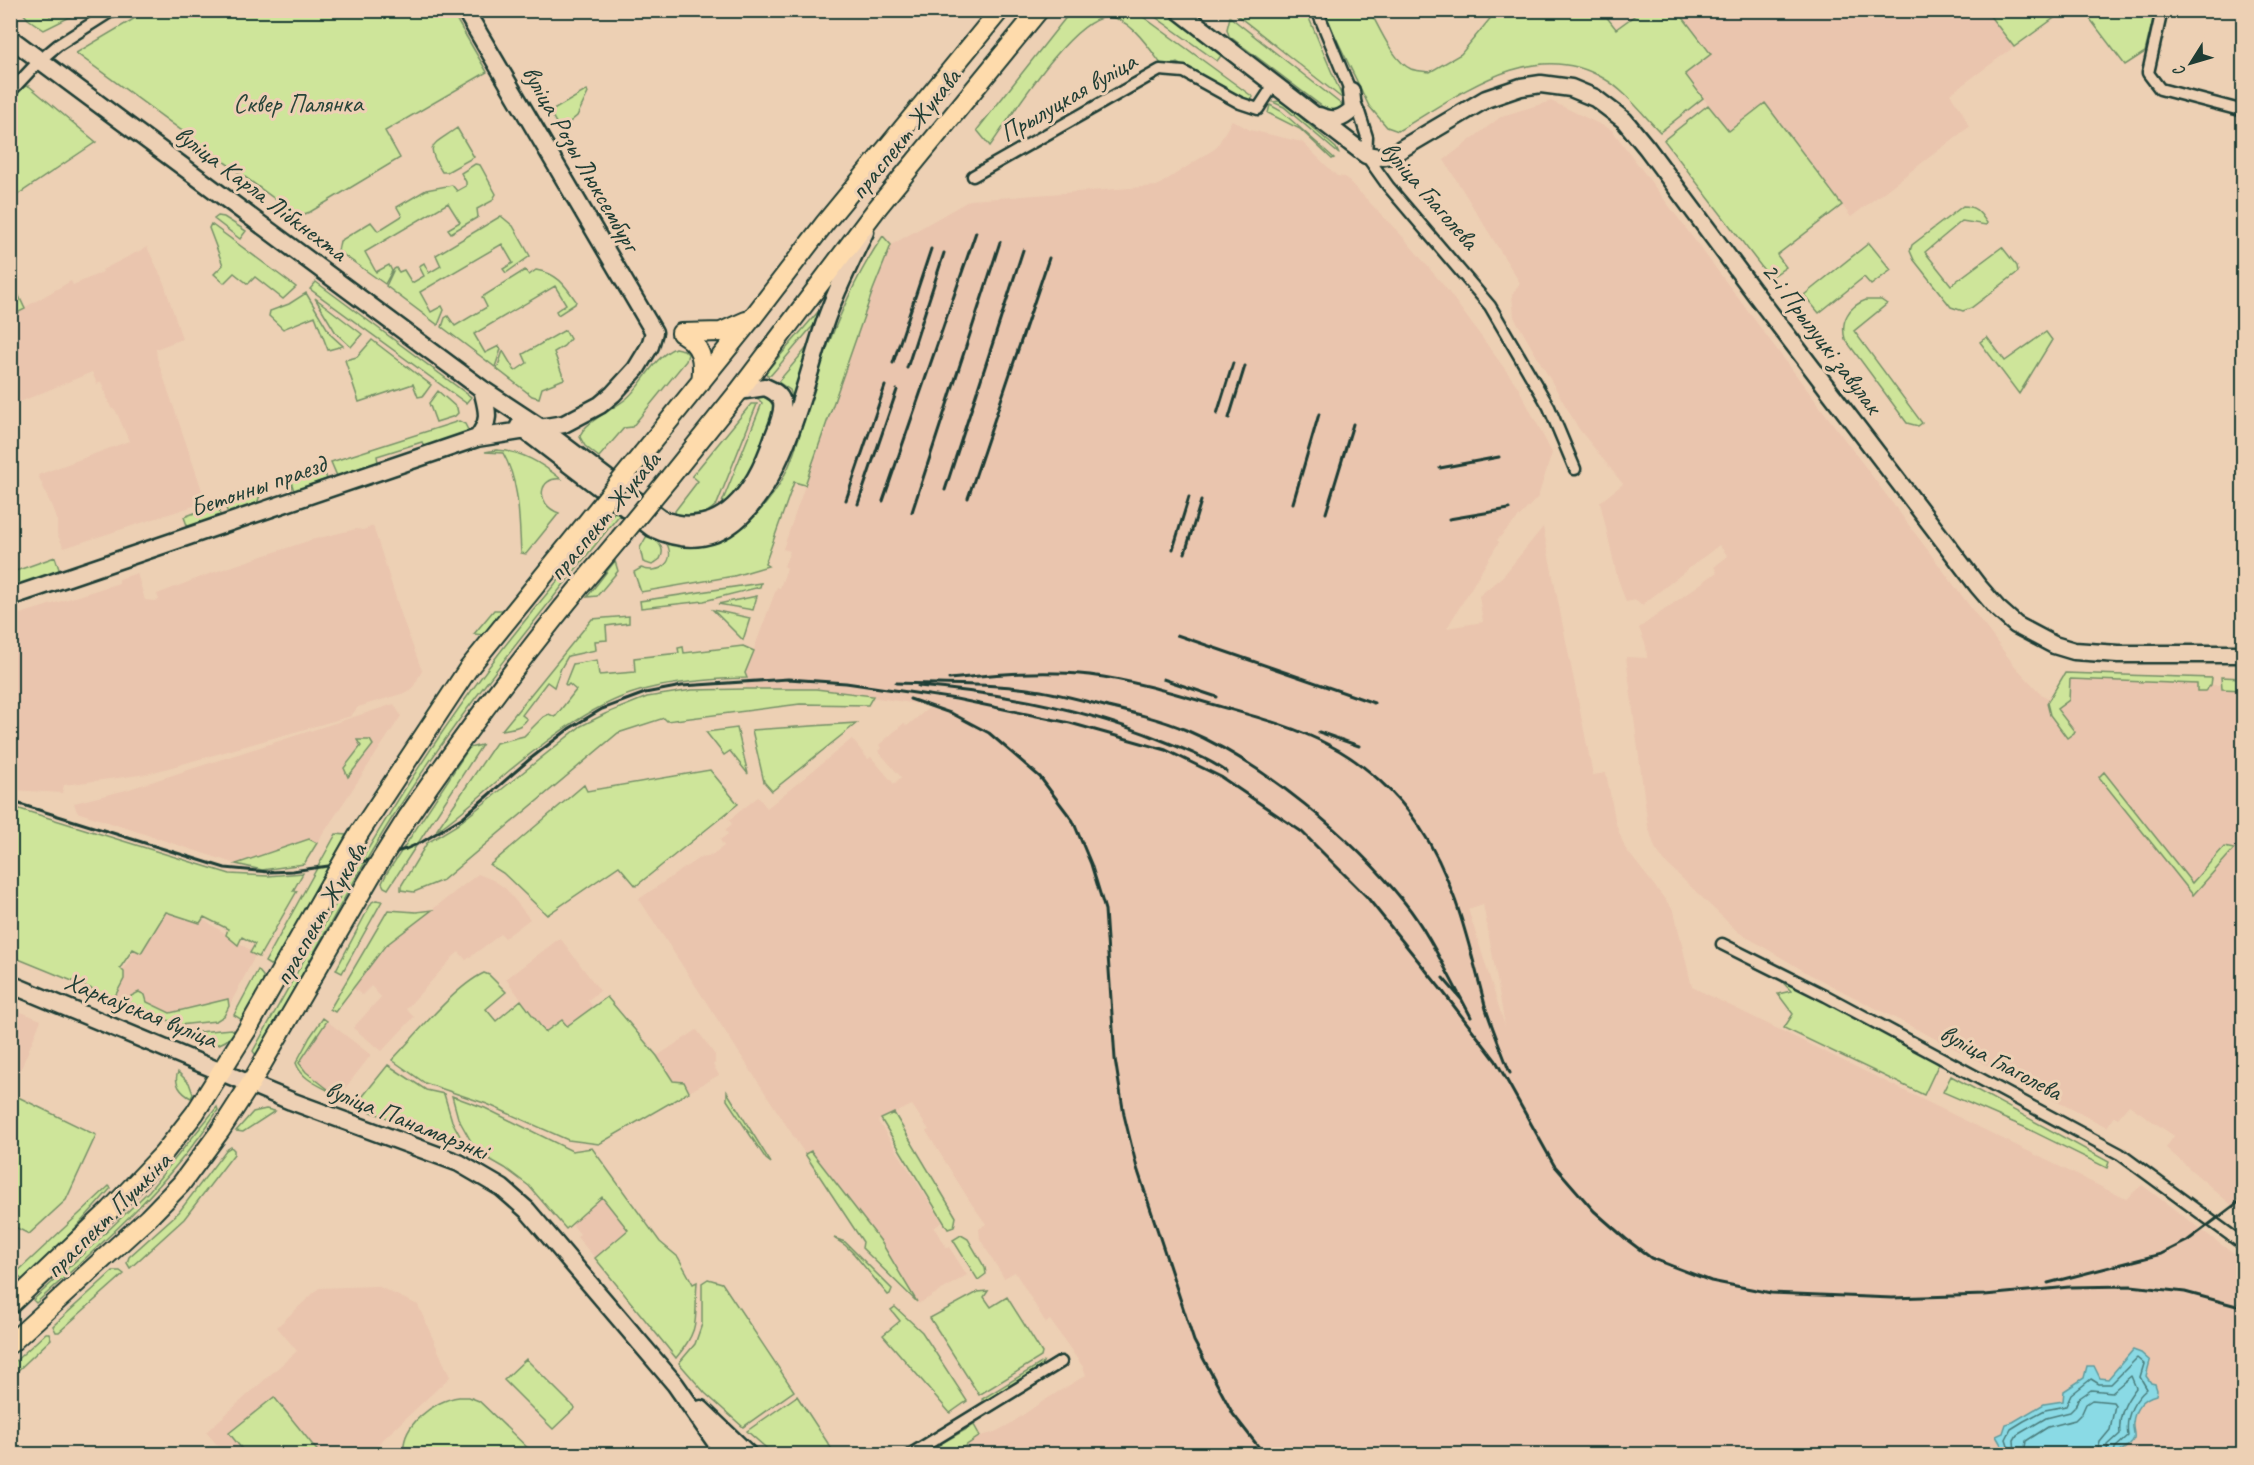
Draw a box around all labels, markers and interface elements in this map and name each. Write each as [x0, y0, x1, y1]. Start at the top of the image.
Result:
north arrow [2161, 33, 2221, 93]
street label: Прылуцкая вуліца [994, 44, 1144, 149]
street label: вуліца Розы Люксембург [515, 59, 649, 259]
street label: праспект Жукава [842, 61, 969, 206]
text: С [2168, 61, 2190, 81]
park label: Сквер Палянка [233, 87, 364, 120]
street label: вуліца Карла Лібкнехта [168, 117, 355, 270]
street label: вуліца Глаголева [1374, 134, 1487, 257]
street label: 2-і Прылуцкі завулак [1753, 256, 1891, 423]
street label: праспект Жукава [540, 443, 669, 588]
street label: Бетонны праезд [186, 446, 333, 525]
street label: праспект Жукава [266, 835, 375, 991]
street label: Харкаўская вуліца [60, 964, 224, 1056]
street label: вуліца Глаголева [1934, 1016, 2069, 1109]
street label: вуліца Панамарэнкі [321, 1072, 496, 1169]
street label: праспект Пушкіна [38, 1143, 180, 1285]

